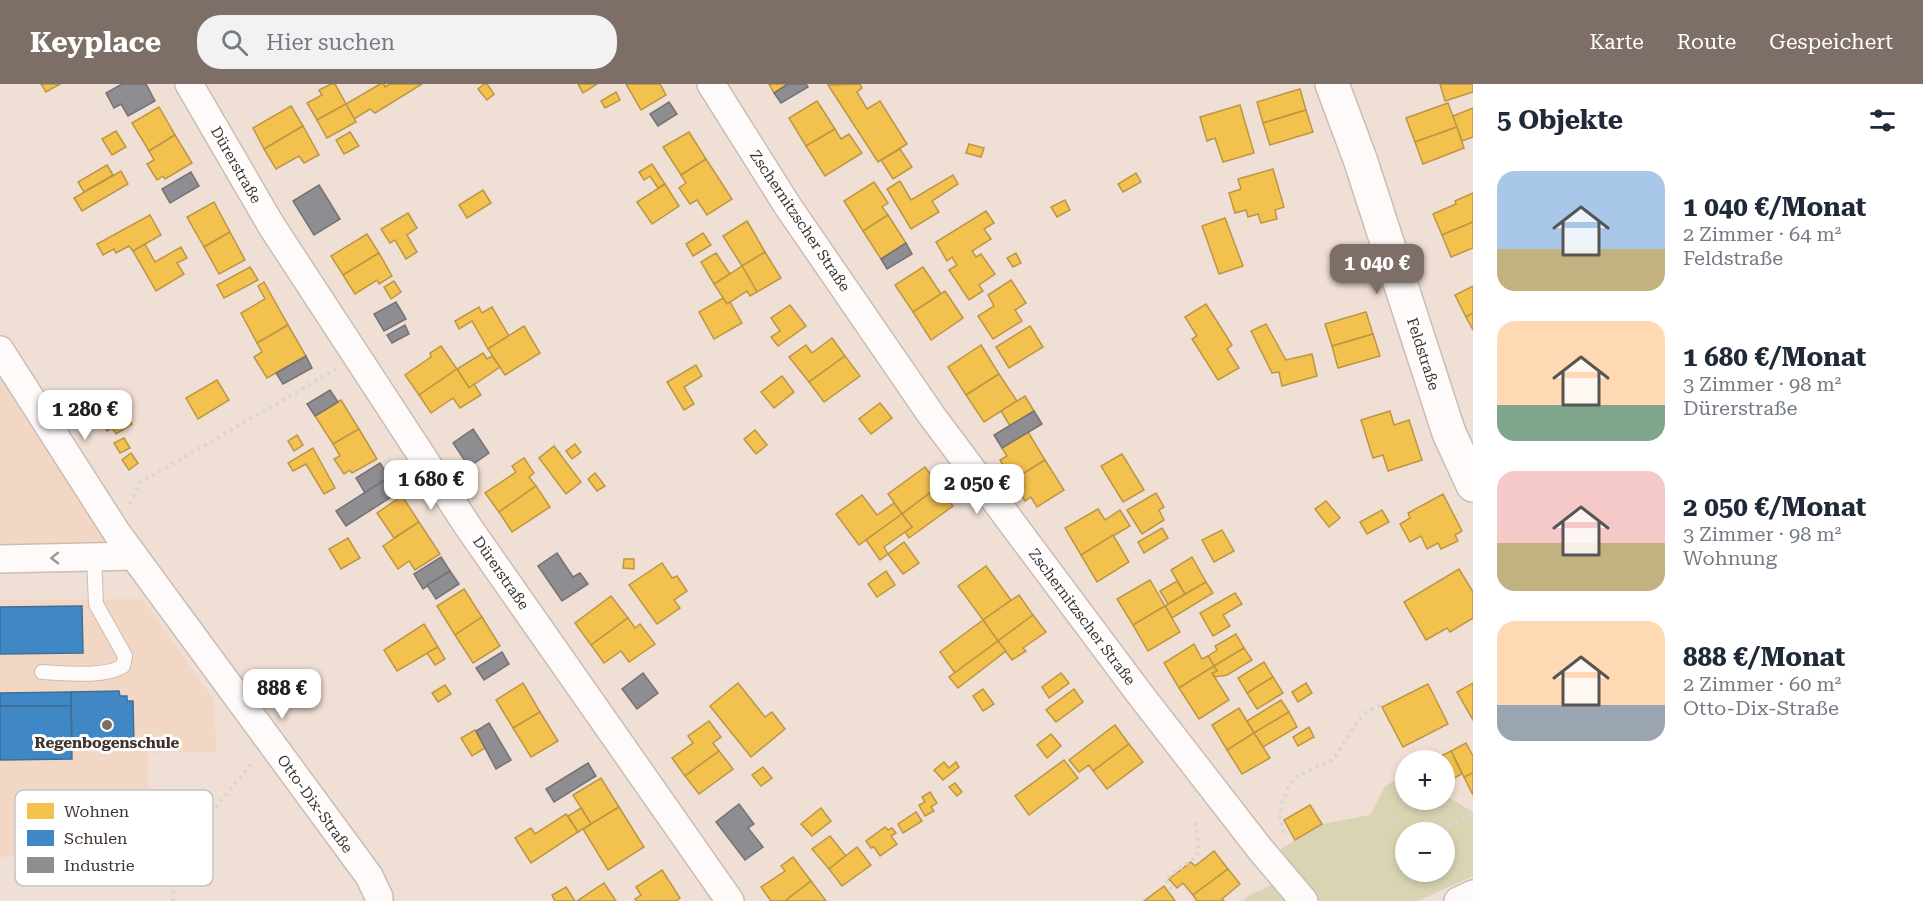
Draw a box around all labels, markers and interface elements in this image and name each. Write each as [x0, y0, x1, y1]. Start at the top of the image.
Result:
search box [197, 15, 617, 69]
text: Keyplace [30, 26, 161, 59]
icon: search [218, 26, 251, 59]
text: Hier suchen [266, 30, 395, 55]
text: Karte [1589, 30, 1644, 54]
text: Route [1677, 30, 1736, 54]
text: Gespeichert [1769, 30, 1893, 54]
icon: filters [1866, 104, 1899, 137]
text: 5 Objekte [1497, 105, 1623, 135]
street label: Dürerstraße [207, 123, 265, 207]
street label: Zschernitzscher Straße [746, 147, 854, 295]
text: 1 040 €/Monat [1683, 192, 1866, 222]
icon: home [1545, 195, 1617, 267]
text: 2 Zimmer · 64 m² [1683, 222, 1841, 246]
pin: 1 040 € [1322, 244, 1432, 295]
text: Feldstraße [1683, 246, 1783, 270]
text: 1 040 € [1344, 251, 1410, 275]
street label: Feldstraße [1403, 315, 1443, 393]
text: 1 680 €/Monat [1683, 342, 1866, 372]
icon: home [1545, 345, 1617, 417]
text: 3 Zimmer · 98 m² [1683, 372, 1841, 396]
pin: 1 280 € [30, 390, 140, 441]
text: Dürerstraße [1683, 396, 1797, 420]
text: 1 280 € [52, 397, 118, 421]
pin: 1 680 € [376, 460, 486, 511]
pin: 2 050 € [922, 464, 1032, 515]
text: 1 680 € [398, 467, 464, 491]
text: 2 050 € [944, 471, 1010, 495]
text: 2 050 €/Monat [1683, 492, 1866, 522]
icon: home [1545, 495, 1617, 567]
text: 3 Zimmer · 98 m² [1683, 522, 1841, 546]
street label: Dürerstraße [469, 533, 533, 613]
street label: Zschernitzscher Straße [1025, 545, 1139, 689]
text: Wohnung [1683, 546, 1777, 570]
one-way arrow [50, 552, 59, 564]
text: 888 €/Monat [1683, 642, 1845, 672]
icon: home [1545, 645, 1617, 717]
pin: 888 € [240, 669, 324, 720]
text: 2 Zimmer · 60 m² [1683, 672, 1841, 696]
text: 888 € [257, 676, 307, 700]
text: Otto-Dix-Straße [1683, 696, 1839, 720]
marker: Regenbogenschule [100, 718, 114, 732]
place label: Regenbogenschule [35, 734, 180, 752]
map controls [1395, 750, 1455, 882]
button: + [1395, 750, 1455, 810]
street label: Otto-Dix-Straße [273, 751, 357, 857]
legend [15, 790, 213, 886]
text: Wohnen [64, 802, 129, 821]
button: − [1395, 822, 1455, 882]
text: Schulen [64, 829, 127, 848]
text: Industrie [64, 856, 135, 875]

